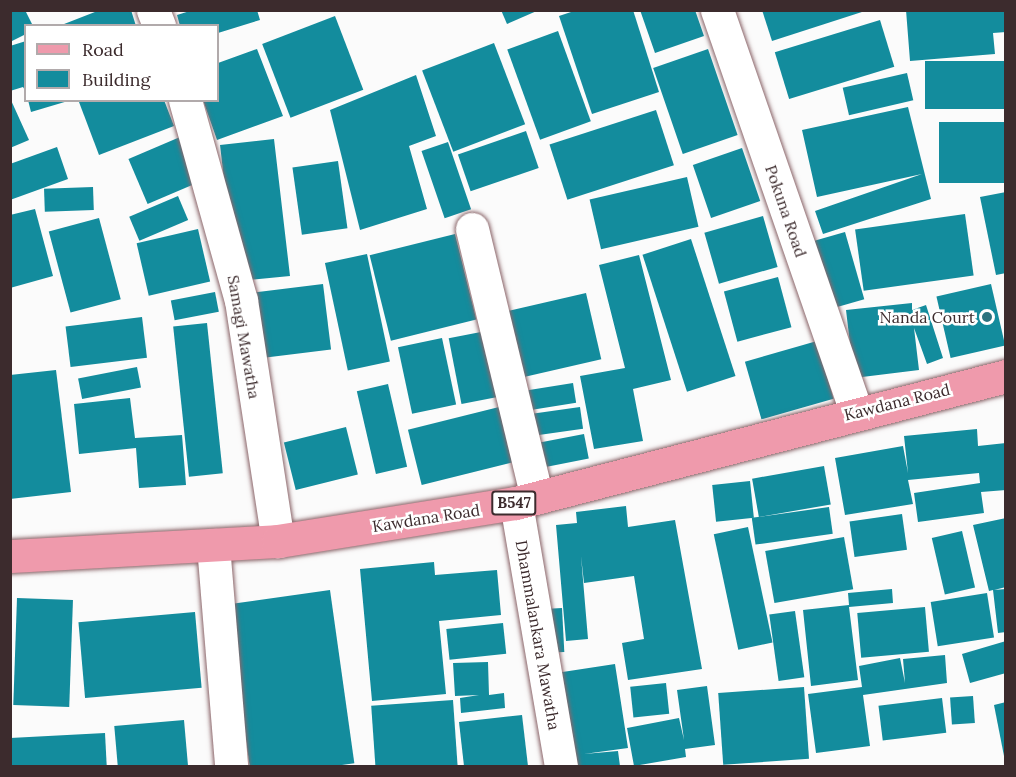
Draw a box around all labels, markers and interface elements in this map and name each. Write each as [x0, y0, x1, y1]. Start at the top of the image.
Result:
legend [24, 24, 219, 102]
text: Road [82, 38, 124, 61]
text: Building [82, 68, 150, 91]
street label: Pokuna Road [761, 162, 811, 260]
street label: Samagi Mawatha [224, 274, 264, 400]
place label: Nanda Court [880, 307, 975, 327]
marker: Nanda Court [980, 310, 994, 324]
street label: Kawdana Road [842, 380, 952, 424]
road number: B547 [490, 491, 538, 515]
street label: Kawdana Road [371, 500, 481, 536]
street label: Dhammalankara Mawatha [512, 539, 564, 731]

